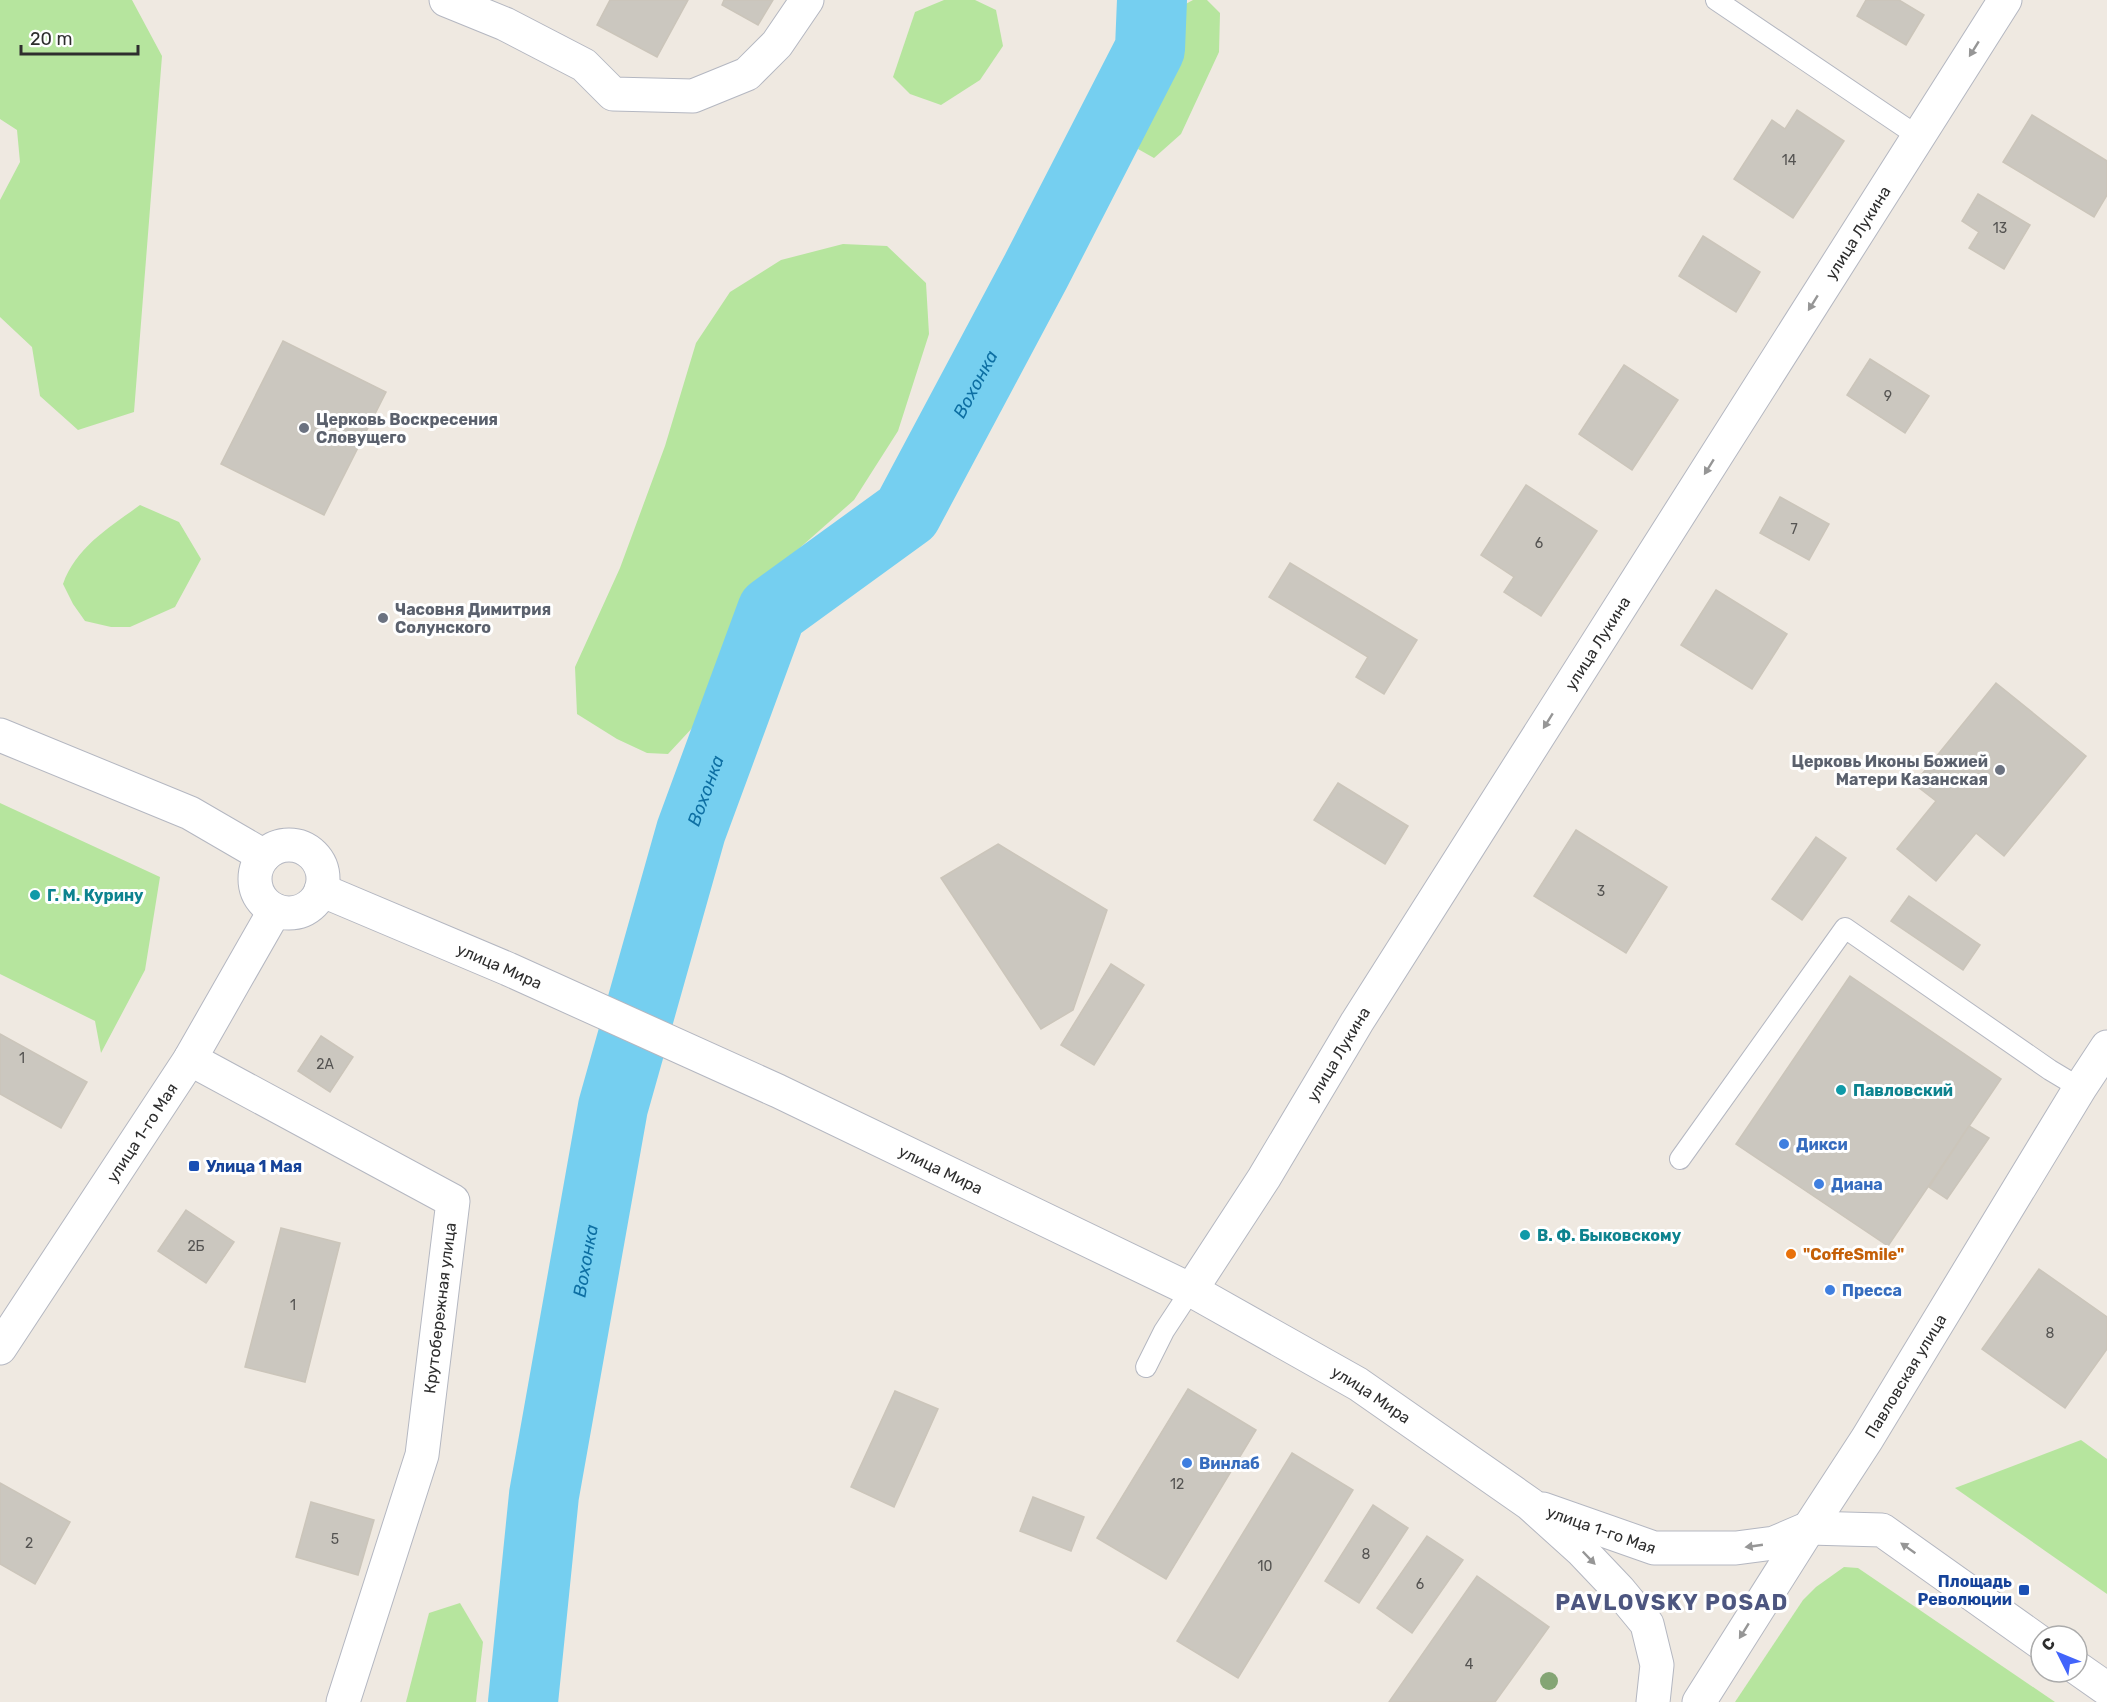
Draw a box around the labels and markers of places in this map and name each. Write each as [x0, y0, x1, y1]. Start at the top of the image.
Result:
place label: Церковь Воскресения Словущего [316, 410, 498, 447]
marker: Церковь Воскресения Словущего [297, 421, 311, 435]
place label: Часовня Димитрия Солунского [395, 600, 551, 637]
marker: Часовня Димитрия Солунского [376, 611, 390, 625]
place label: Церковь Иконы Божией Матери Казанская [1792, 752, 1988, 789]
marker: Церковь Иконы Божией Матери Казанская [1993, 763, 2007, 777]
place label: Г. М. Курину [47, 886, 144, 905]
marker: Г. М. Курину [28, 888, 42, 902]
place label: Павловский [1853, 1081, 1953, 1100]
marker: Павловский [1834, 1083, 1848, 1097]
place label: Дикси [1796, 1135, 1848, 1154]
marker: Дикси [1777, 1137, 1791, 1151]
place label: Улица 1 Мая [206, 1157, 302, 1176]
marker: Улица 1 Мая [187, 1159, 201, 1173]
place label: Диана [1831, 1175, 1883, 1194]
marker: Диана [1812, 1177, 1826, 1191]
place label: В. Ф. Быковскому [1537, 1226, 1682, 1245]
marker: В. Ф. Быковскому [1518, 1228, 1532, 1242]
place label: "CoffeSmile" [1803, 1245, 1904, 1264]
marker: "CoffeSmile" [1784, 1247, 1798, 1261]
place label: Пресса [1842, 1281, 1902, 1300]
marker: Пресса [1823, 1283, 1837, 1297]
place label: Винлаб [1199, 1454, 1260, 1473]
marker: Винлаб [1180, 1456, 1194, 1470]
place label: Площадь Революции [1917, 1572, 2012, 1609]
marker: Площадь Революции [2017, 1583, 2031, 1597]

